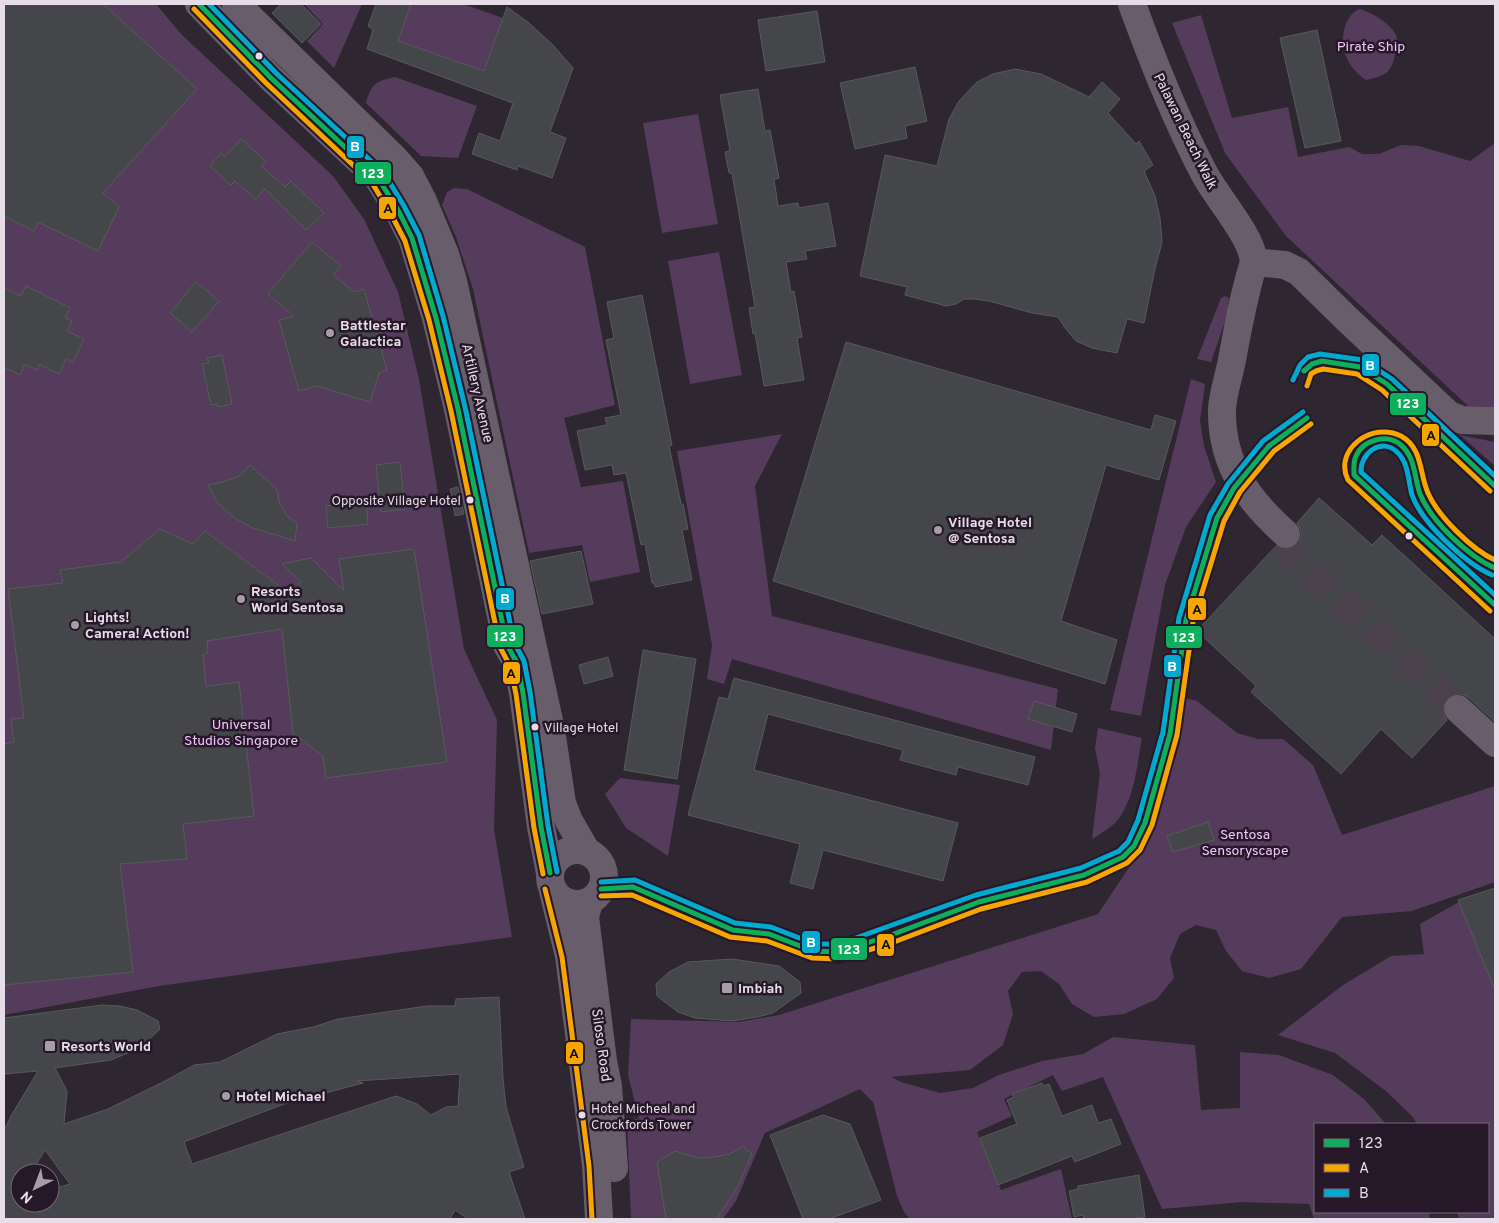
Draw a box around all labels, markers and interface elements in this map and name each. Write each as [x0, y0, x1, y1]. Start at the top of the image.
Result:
park label: Pirate Ship [1337, 39, 1405, 56]
unlabelled marker [254, 51, 264, 61]
street label: Palawan Beach Walk [1149, 71, 1220, 193]
line badge: B [346, 135, 365, 159]
text: B [350, 139, 360, 156]
line badge: 123 [354, 161, 392, 185]
text: 123 [362, 166, 384, 183]
line badge: A [378, 196, 397, 220]
text: A [383, 201, 393, 218]
place label: Battlestar Galactica [340, 318, 406, 351]
marker: Battlestar Galactica [324, 327, 336, 339]
street label: Artillery Avenue [457, 342, 496, 445]
line badge: B [1361, 353, 1380, 377]
text: B [1365, 358, 1375, 375]
line badge: 123 [1389, 392, 1427, 416]
text: 123 [1397, 396, 1419, 413]
line badge: A [1421, 423, 1440, 447]
text: A [1426, 428, 1436, 445]
place label: Opposite Village Hotel [331, 494, 461, 510]
marker: Opposite Village Hotel [465, 495, 475, 505]
place label: Village Hotel @ Sentosa [948, 515, 1032, 548]
marker: Village Hotel @ Sentosa [932, 524, 944, 536]
unlabelled marker [1404, 531, 1414, 541]
place label: Resorts World Sentosa [251, 584, 344, 617]
line badge: B [495, 587, 515, 611]
text: B [500, 591, 510, 608]
marker: Resorts World Sentosa [235, 593, 247, 605]
line badge: A [1187, 597, 1207, 621]
text: A [1192, 602, 1202, 619]
place label: Lights! Camera! Action! [85, 610, 189, 643]
marker: Lights! Camera! Action! [69, 619, 81, 631]
line badge: 123 [486, 624, 524, 648]
line badge: 123 [1165, 625, 1203, 649]
text: 123 [494, 629, 516, 646]
text: 123 [1173, 630, 1195, 647]
line badge: B [1163, 654, 1182, 678]
text: B [1167, 659, 1177, 676]
line badge: A [502, 661, 521, 685]
text: A [506, 666, 516, 683]
park label: Universal Studios Singapore [184, 717, 298, 750]
place label: Village Hotel [544, 721, 618, 737]
marker: Village Hotel [530, 722, 540, 732]
park label: Sentosa Sensoryscape [1201, 827, 1289, 860]
line badge: B [801, 930, 821, 954]
line badge: A [876, 933, 895, 957]
text: B [806, 935, 816, 952]
line badge: 123 [830, 937, 868, 961]
text: A [881, 937, 891, 954]
text: 123 [838, 942, 860, 959]
marker: Imbiah [720, 981, 734, 995]
place label: Imbiah [738, 981, 783, 998]
street label: Siloso Road [587, 1008, 614, 1083]
marker: Resorts World [43, 1039, 57, 1053]
place label: Resorts World [61, 1039, 151, 1056]
line badge: A [565, 1041, 584, 1065]
text: A [569, 1046, 579, 1063]
place label: Hotel Michael [236, 1089, 326, 1106]
marker: Hotel Michael [220, 1090, 232, 1102]
place label: Hotel Micheal and Crockfords Tower [591, 1102, 695, 1134]
marker: Hotel Micheal and Crockfords Tower [577, 1110, 587, 1120]
legend [1314, 1123, 1489, 1213]
text: 123 [1359, 1135, 1383, 1154]
text: A [1359, 1160, 1369, 1179]
north arrow [10, 1163, 60, 1213]
text: B [1359, 1185, 1369, 1204]
text: N [18, 1187, 37, 1206]

